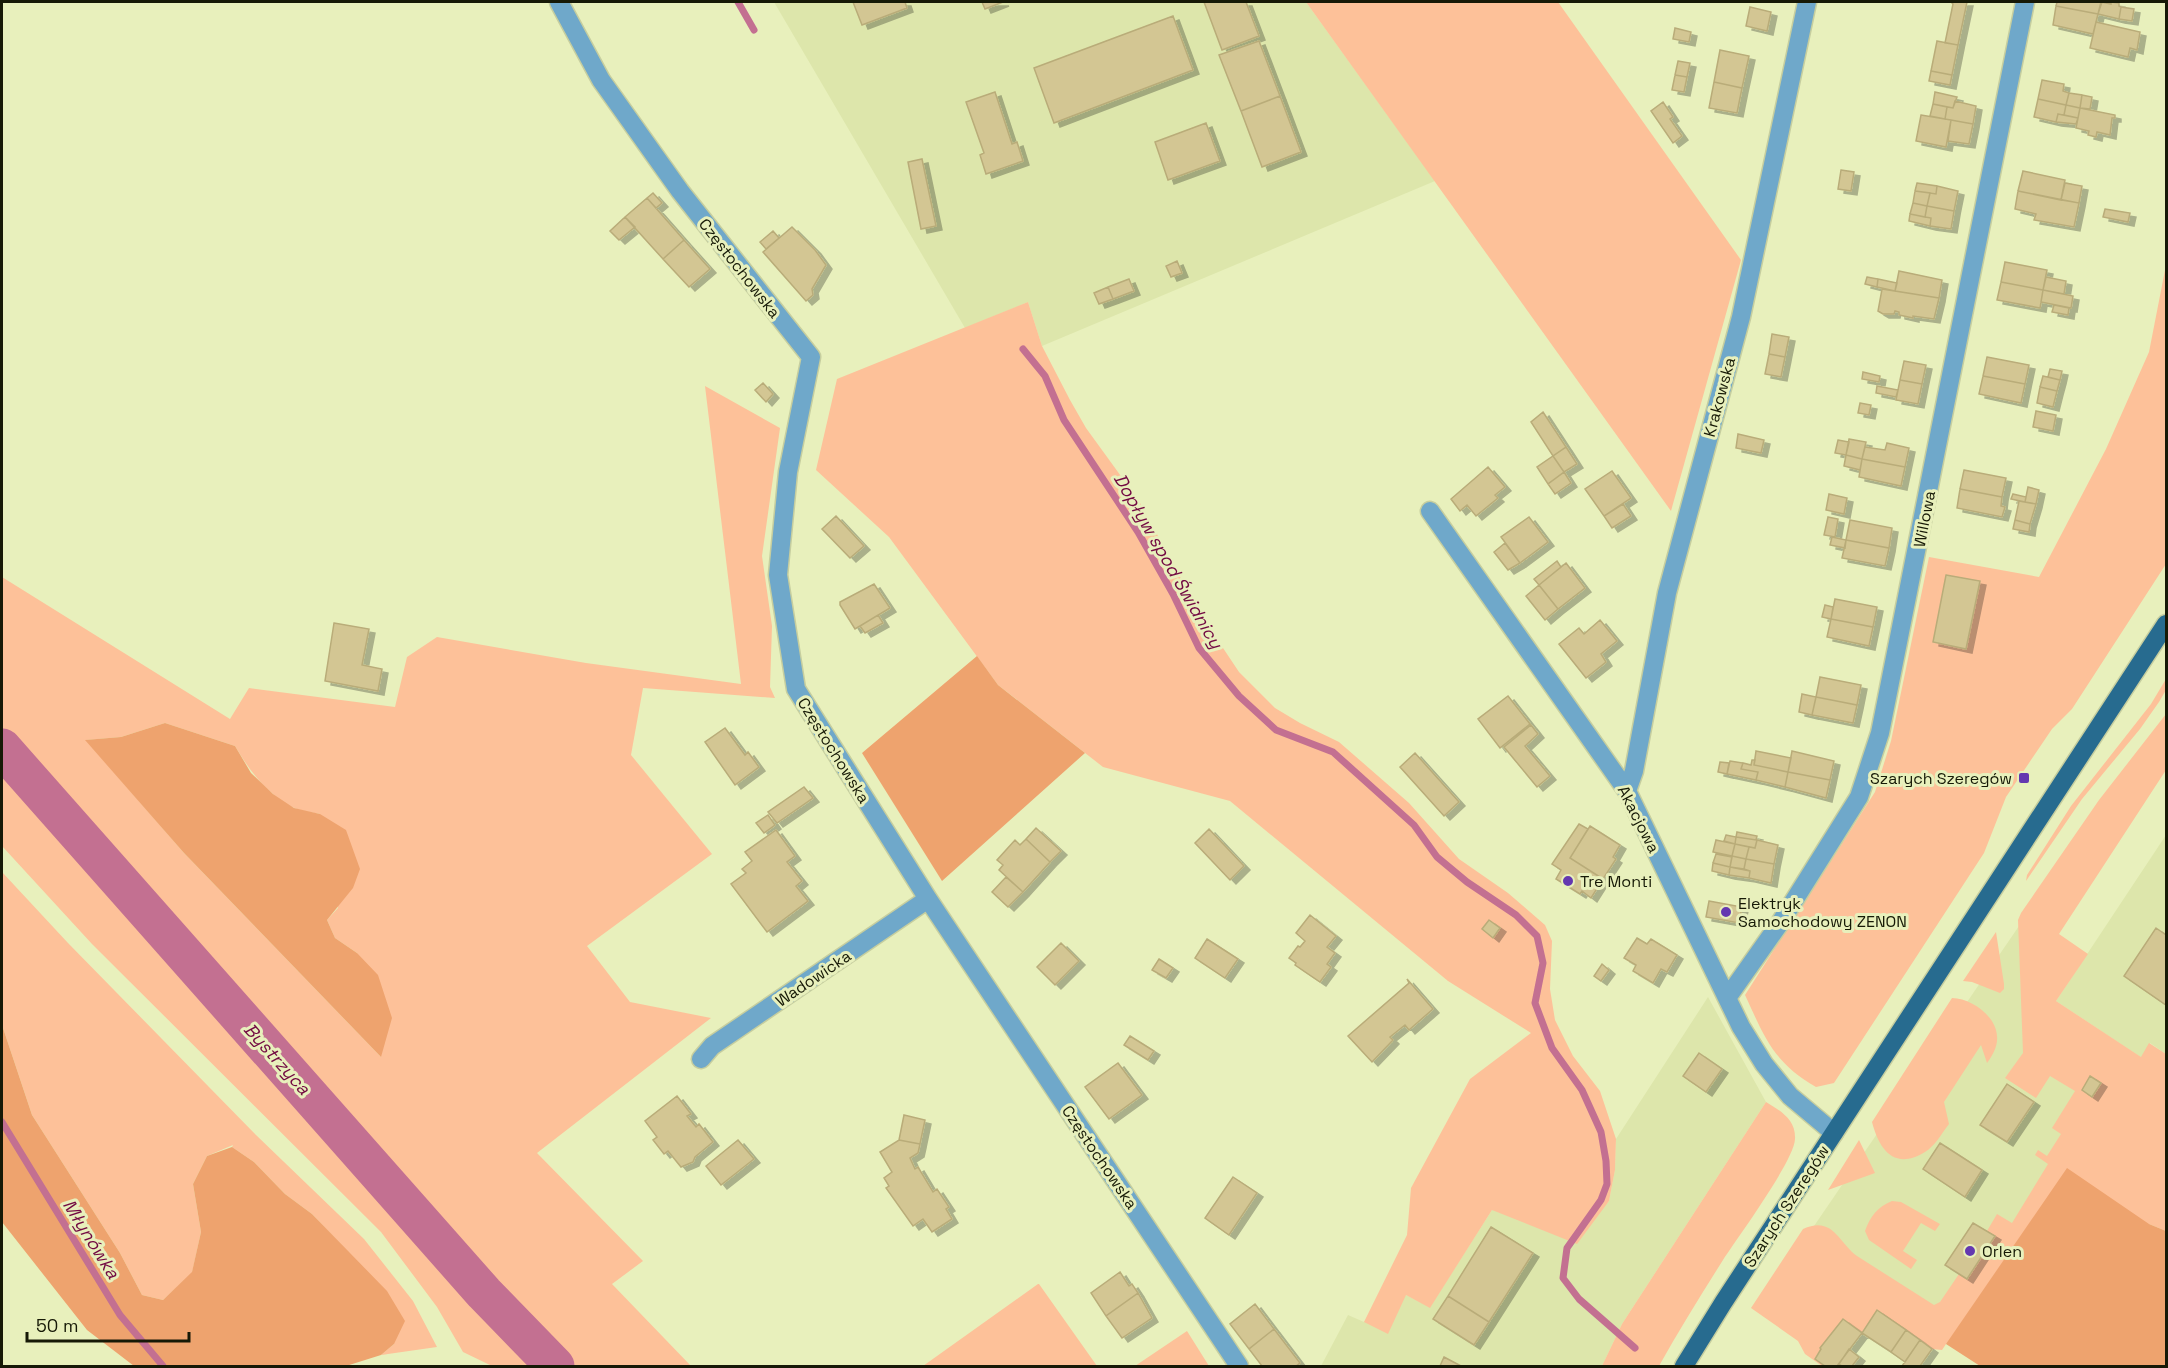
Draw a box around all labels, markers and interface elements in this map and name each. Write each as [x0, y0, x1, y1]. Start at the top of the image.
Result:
street label: Częstochowska [694, 214, 785, 322]
street label: Krakowska [1699, 355, 1740, 439]
water label: Dopływ spod Świdnicy [1109, 469, 1228, 653]
street label: Willowa [1909, 489, 1940, 549]
street label: Częstochowska [793, 693, 875, 807]
place label: Szarych Szeregów [1870, 768, 2012, 789]
marker: Szarych Szeregów [2017, 771, 2031, 785]
street label: Akacjowa [1613, 782, 1664, 856]
place label: Tre Monti [1580, 871, 1652, 892]
marker: Tre Monti [1561, 874, 1575, 888]
place label: Elektryk Samochodowy ZENON [1738, 893, 1907, 932]
marker: Elektryk Samochodowy ZENON [1719, 905, 1733, 919]
street label: Wadowicka [771, 945, 855, 1011]
water label: Bystrzyca [239, 1018, 316, 1100]
street label: Częstochowska [1057, 1101, 1142, 1213]
street label: Szarych Szeregów [1739, 1141, 1834, 1272]
water label: Młynówka [58, 1195, 125, 1283]
place label: Orlen [1982, 1241, 2022, 1262]
marker: Orlen [1963, 1244, 1977, 1258]
scale bar [27, 1305, 189, 1343]
text: 50 m [36, 1314, 78, 1337]

